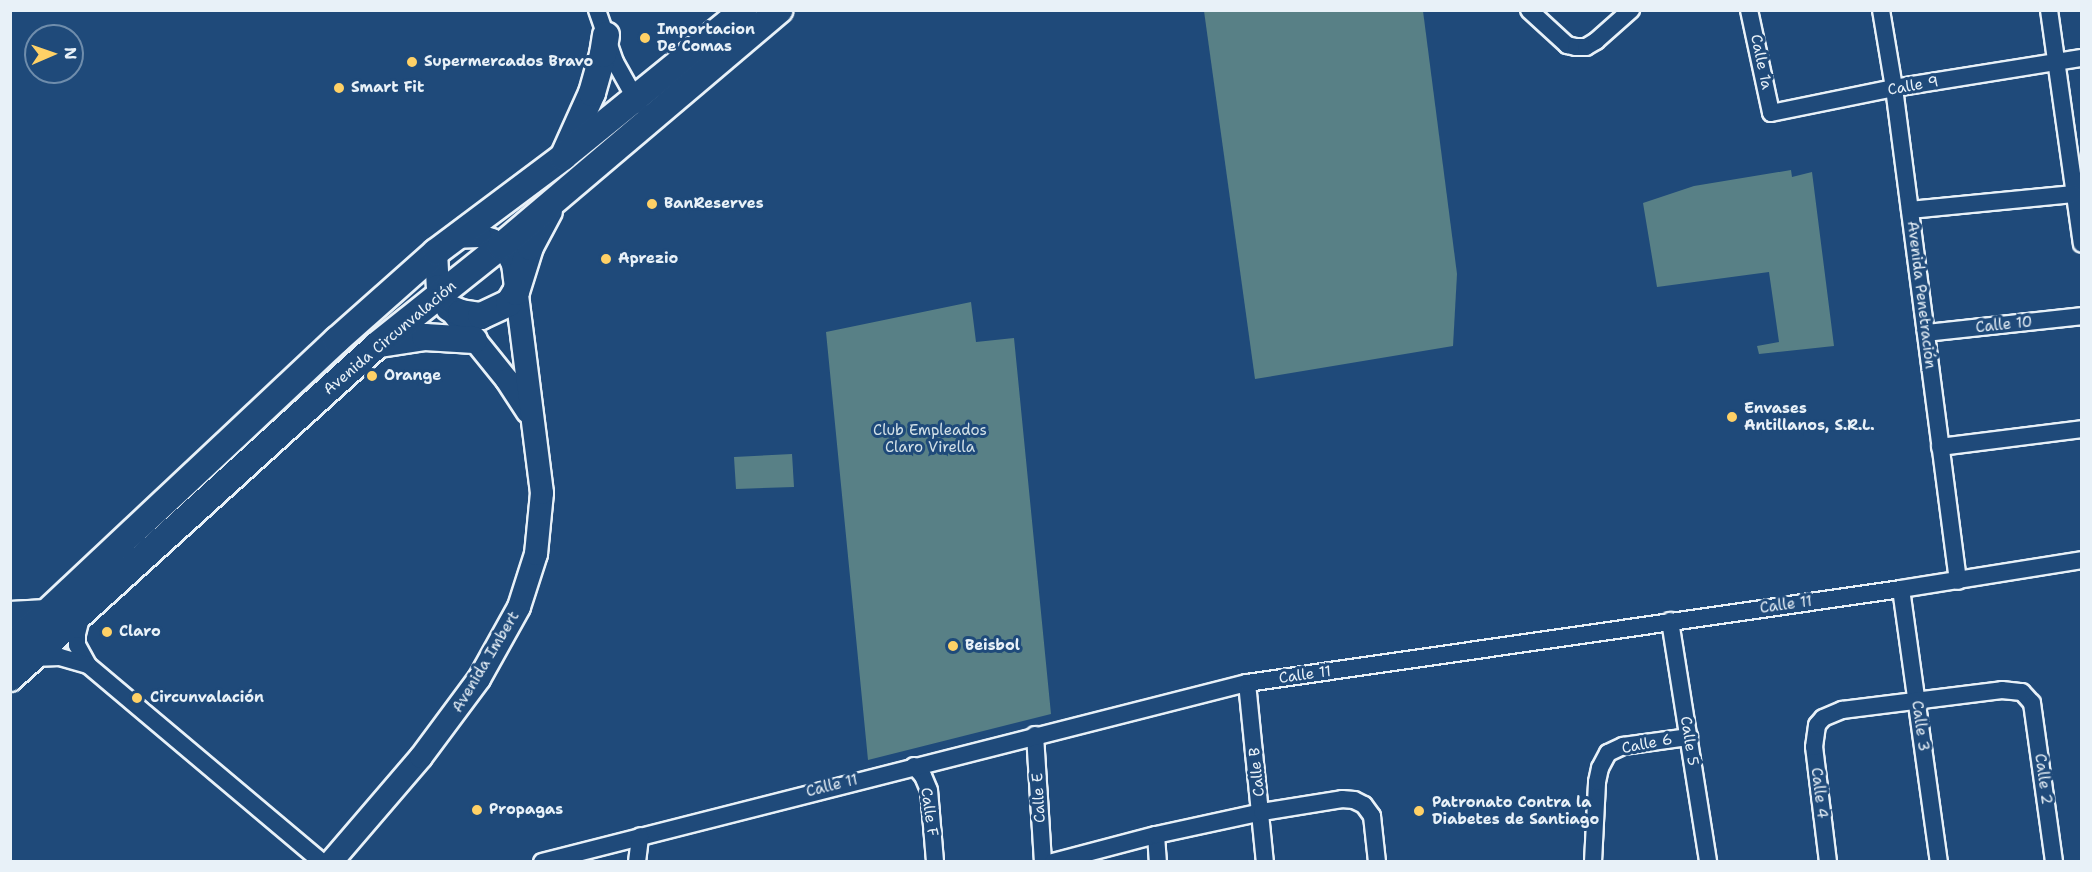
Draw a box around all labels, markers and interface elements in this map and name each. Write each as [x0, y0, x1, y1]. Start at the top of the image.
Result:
place label: Importacion De Comas [657, 20, 755, 55]
north arrow [24, 24, 84, 84]
marker: Importacion De Comas [638, 31, 652, 45]
street label: Calle 1a [1746, 33, 1776, 91]
text: N [60, 47, 81, 60]
place label: Supermercados Bravo [424, 53, 593, 71]
marker: Supermercados Bravo [405, 55, 419, 69]
street label: Calle 9 [1886, 73, 1940, 99]
place label: Smart Fit [351, 79, 424, 97]
marker: Smart Fit [332, 81, 346, 95]
place label: BanReserves [664, 195, 764, 213]
marker: BanReserves [645, 197, 659, 211]
street label: Avenida Penetración [1903, 220, 1939, 370]
place label: Aprezio [618, 250, 678, 268]
marker: Aprezio [599, 252, 613, 266]
street label: Avenida Circunvalación [320, 277, 460, 399]
street label: Calle 10 [1975, 313, 2033, 337]
place label: Orange [384, 367, 441, 385]
marker: Orange [365, 369, 379, 383]
place label: Envases Antillanos, S.R.L. [1744, 399, 1875, 434]
marker: Envases Antillanos, S.R.L. [1725, 410, 1739, 424]
park label: Club Empleados Claro Virella [873, 421, 987, 456]
street label: Calle 11 [1759, 592, 1813, 618]
street label: Avenida Imbert [449, 608, 523, 716]
place label: Claro [119, 623, 161, 641]
marker: Claro [100, 625, 114, 639]
place label: Beisbol [965, 637, 1020, 655]
marker: Beisbol [946, 639, 960, 653]
street label: Calle 11 [1278, 662, 1332, 688]
marker: Circunvalación [128, 689, 146, 707]
place label: Circunvalación [150, 689, 264, 707]
street label: Calle 3 [1908, 699, 1932, 753]
street label: Calle 5 [1676, 715, 1702, 767]
street label: Calle 6 [1620, 730, 1674, 758]
street label: Calle B [1245, 746, 1269, 798]
street label: Calle 2 [2031, 752, 2055, 806]
street label: Calle 4 [1807, 766, 1831, 820]
street label: Calle 11 [804, 771, 860, 801]
street label: Calle E [1029, 772, 1049, 824]
street label: Calle F [917, 786, 941, 838]
place label: Patronato Contra la Diabetes de Santiago [1432, 793, 1599, 828]
place label: Propagas [489, 801, 563, 819]
marker: Patronato Contra la Diabetes de Santiago [1410, 802, 1428, 820]
marker: Propagas [470, 803, 484, 817]

